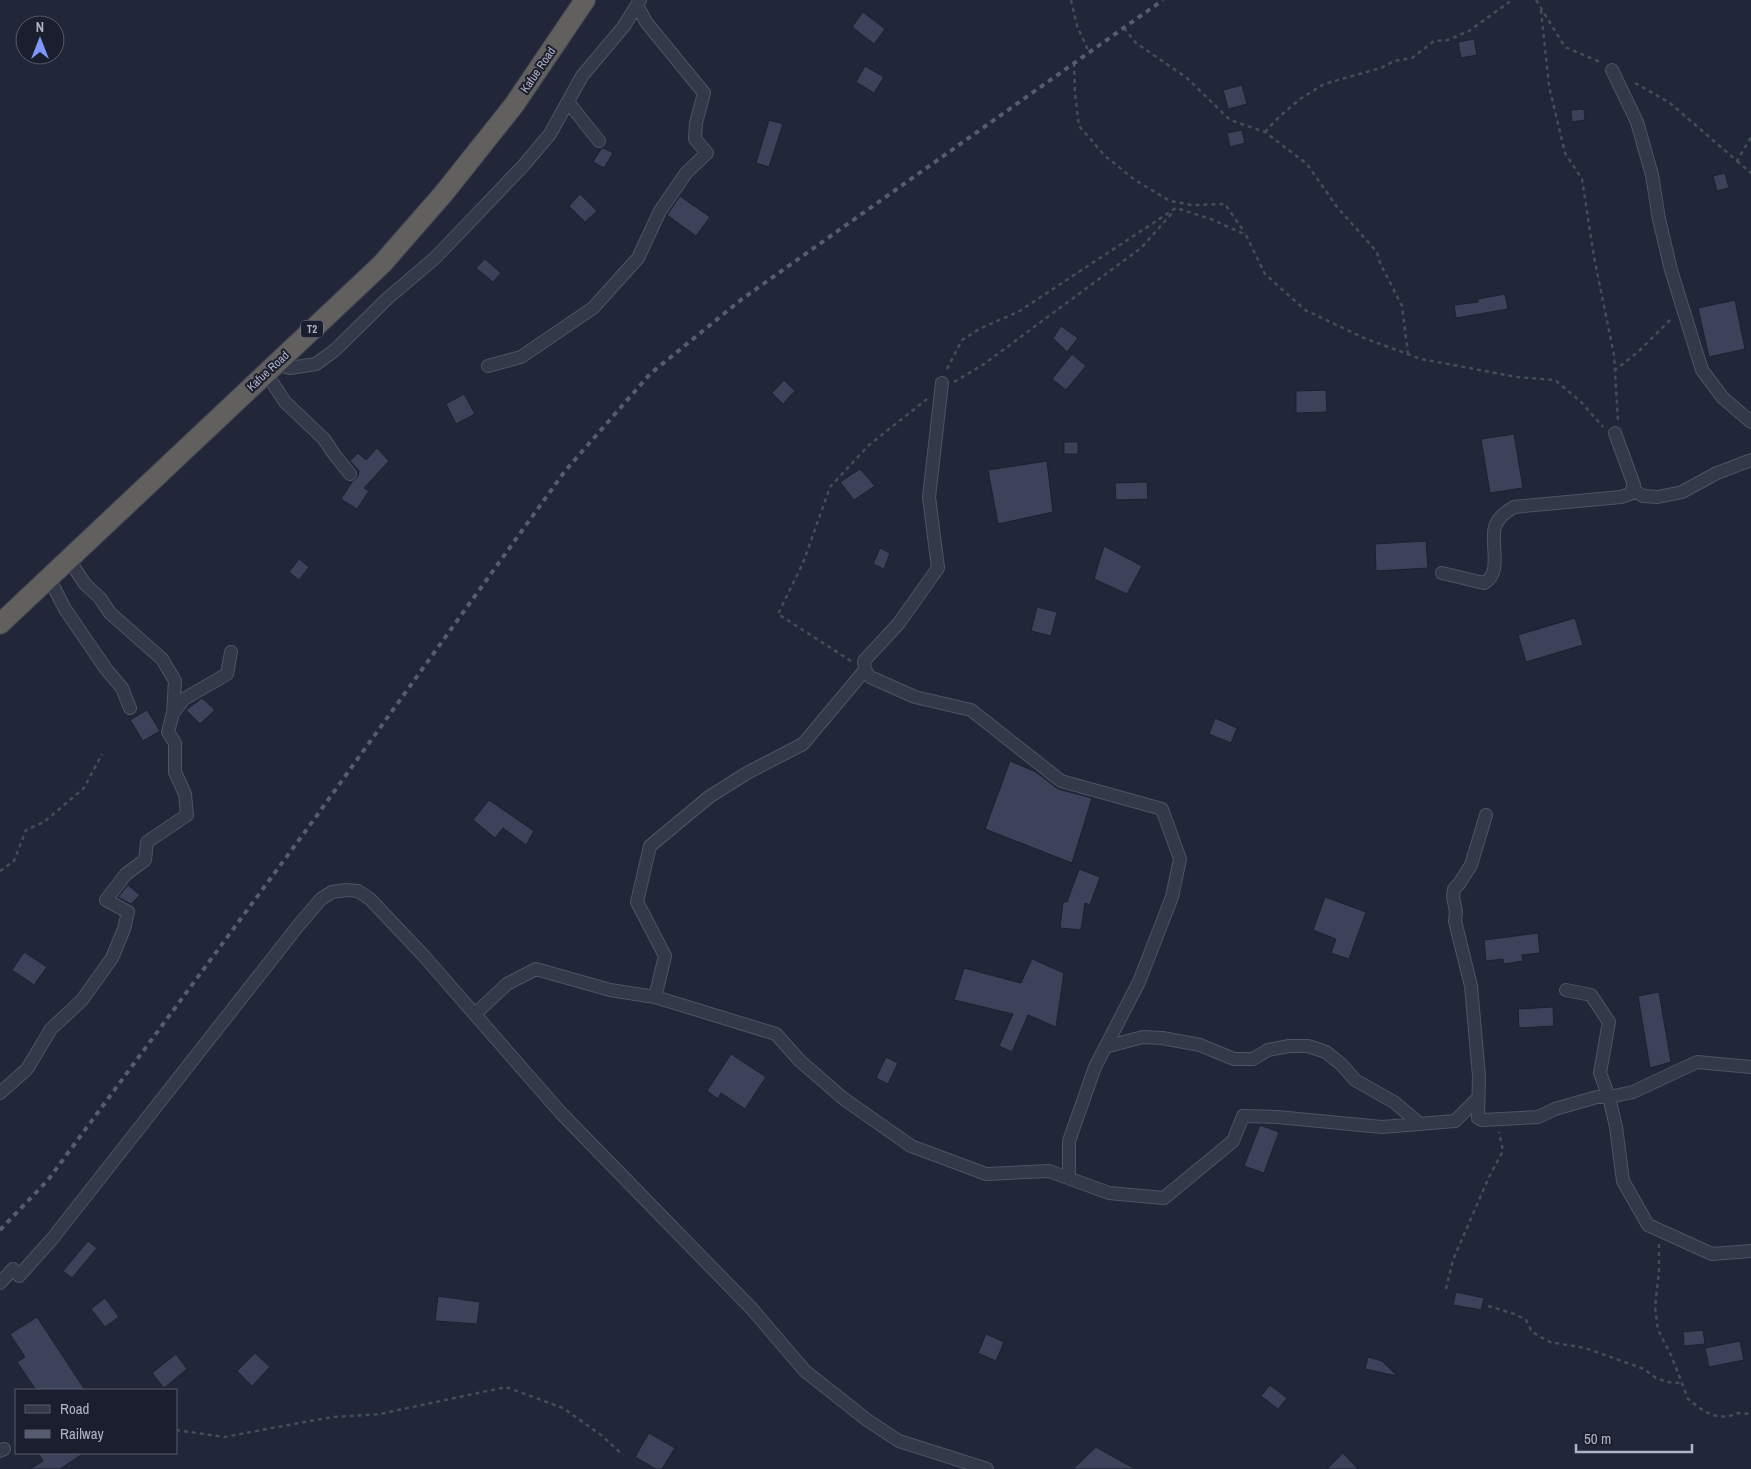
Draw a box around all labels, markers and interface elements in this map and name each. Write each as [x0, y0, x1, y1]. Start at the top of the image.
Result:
north arrow [15, 15, 65, 65]
text: N [36, 18, 44, 36]
street label: Kafue Road [517, 44, 559, 96]
road number: T2 [301, 320, 323, 338]
street label: Kafue Road [244, 347, 292, 395]
legend [15, 1389, 178, 1454]
text: Road [60, 1398, 89, 1419]
scale bar [1576, 1422, 1692, 1454]
text: Railway [60, 1423, 105, 1444]
text: 50 m [1584, 1428, 1611, 1449]

